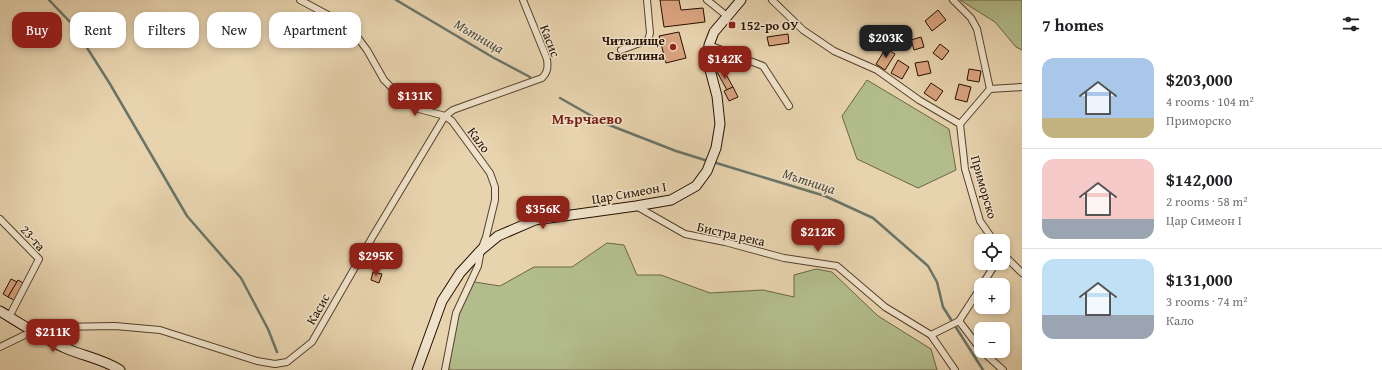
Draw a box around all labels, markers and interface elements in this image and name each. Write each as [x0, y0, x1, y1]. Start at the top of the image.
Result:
chip: Buy [12, 12, 62, 48]
chip: Rent [70, 12, 126, 48]
chip: Filters [134, 12, 199, 48]
chip: New [207, 12, 261, 48]
chip: Apartment [269, 12, 361, 48]
text: 7 homes [1042, 12, 1104, 37]
icon: filters [1340, 13, 1362, 35]
water label: Мътница [450, 14, 508, 59]
place label: 152-ро ОУ [740, 16, 799, 35]
marker: 152-ро ОУ [727, 20, 737, 30]
street label: Касис [535, 22, 565, 60]
pin: $203K [858, 25, 914, 59]
text: $203K [868, 28, 904, 47]
place label: Читалище Светлина [602, 31, 665, 65]
marker: Читалище Светлина [668, 42, 678, 52]
pin: $142K [697, 46, 753, 80]
text: $142K [707, 49, 743, 68]
text: $203,000 [1166, 67, 1232, 92]
icon: home [1074, 74, 1122, 122]
pin: $131K [387, 83, 443, 117]
text: $131K [397, 86, 433, 105]
text: 4 rooms · 104 m² [1166, 92, 1254, 111]
district label: Мърчаево [552, 108, 622, 129]
text: Приморско [1166, 111, 1231, 130]
street label: Кало [463, 123, 495, 157]
street label: Приморско [966, 153, 1002, 221]
water label: Мътница [780, 163, 838, 199]
text: $142,000 [1166, 167, 1232, 192]
icon: home [1074, 175, 1122, 223]
street label: Цар Симеон I [590, 177, 668, 209]
text: 2 rooms · 58 m² [1166, 192, 1248, 211]
pin: $356K [515, 196, 571, 230]
text: $356K [525, 199, 561, 218]
text: Цар Симеон I [1166, 211, 1242, 230]
street label: Бистра река [695, 217, 768, 251]
pin: $212K [790, 219, 846, 253]
street label: 23-та [16, 221, 50, 256]
text: $212K [800, 222, 836, 241]
map controls [974, 234, 1010, 358]
button: locate [974, 234, 1010, 270]
pin: $295K [348, 243, 404, 277]
text: $295K [358, 246, 394, 265]
text: $131,000 [1166, 267, 1232, 292]
icon: home [1074, 275, 1122, 323]
button: + [974, 278, 1010, 314]
street label: Касис [301, 290, 335, 328]
text: 3 rooms · 74 m² [1166, 292, 1248, 311]
text: Кало [1166, 311, 1194, 330]
pin: $211K [25, 319, 81, 353]
text: $211K [35, 322, 71, 341]
button: − [974, 322, 1010, 358]

